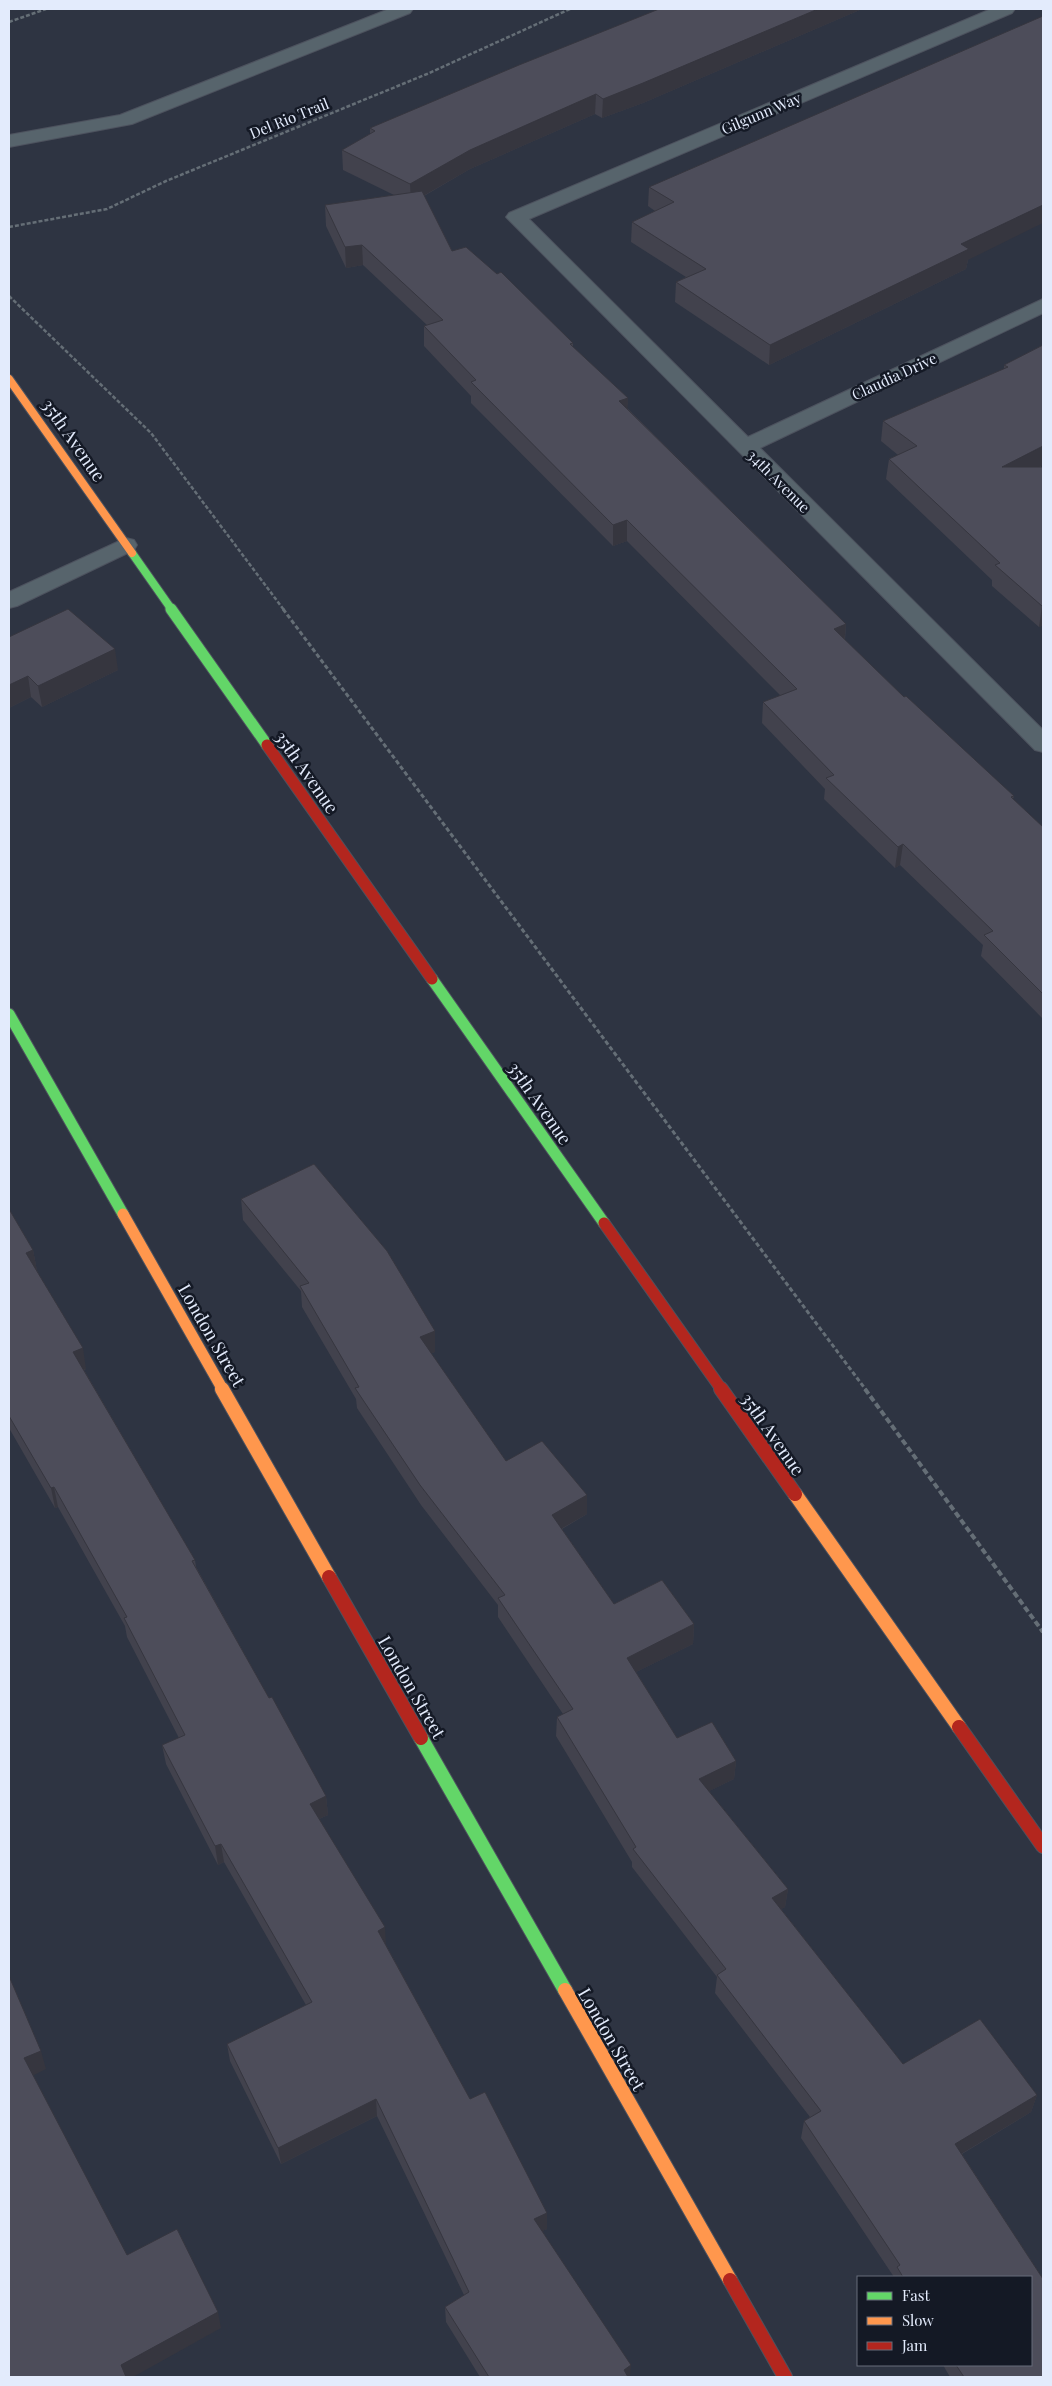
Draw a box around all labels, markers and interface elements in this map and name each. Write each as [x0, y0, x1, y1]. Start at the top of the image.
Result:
street label: Gilgunn Way [718, 87, 804, 139]
street label: Del Rio Trail [246, 93, 332, 143]
street label: Claudia Drive [848, 348, 940, 404]
street label: 35th Avenue [37, 394, 111, 486]
street label: 34th Avenue [743, 445, 815, 517]
street label: 35th Avenue [270, 726, 344, 818]
street label: 35th Avenue [503, 1057, 577, 1149]
street label: London Street [173, 1279, 251, 1391]
street label: 35th Avenue [736, 1388, 810, 1480]
street label: London Street [373, 1631, 451, 1743]
street label: London Street [573, 1983, 651, 2095]
legend [857, 2276, 1032, 2366]
text: Fast [902, 2285, 931, 2305]
text: Slow [902, 2310, 934, 2330]
text: Jam [901, 2335, 928, 2355]

